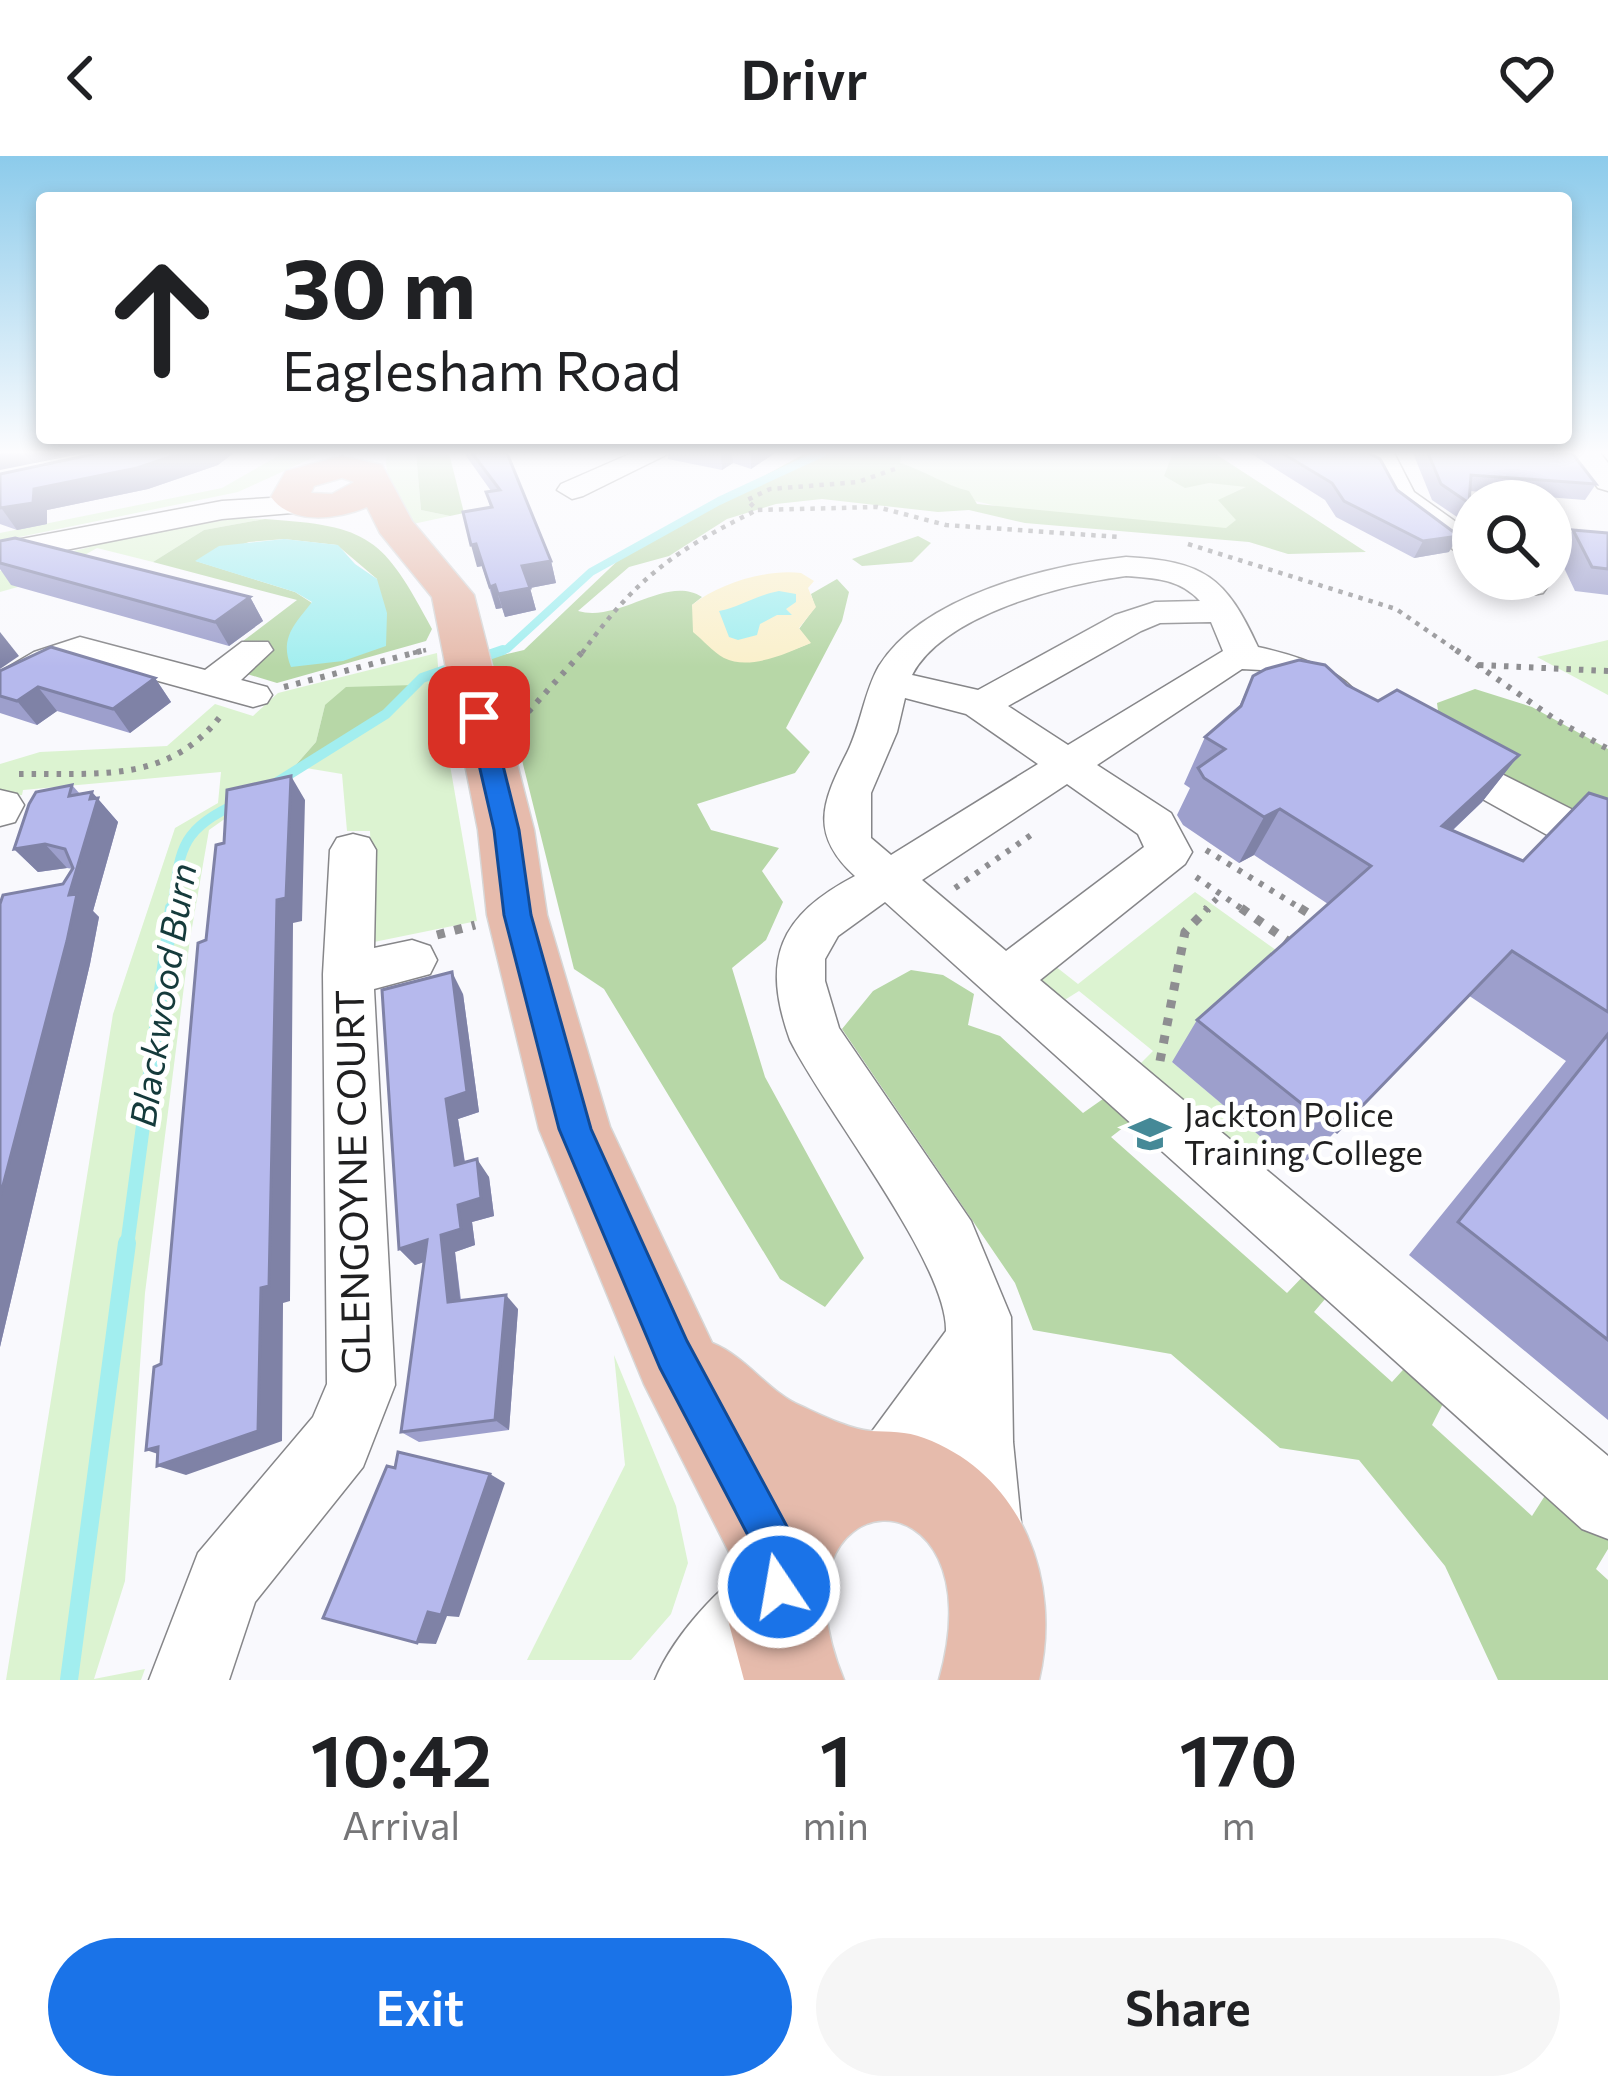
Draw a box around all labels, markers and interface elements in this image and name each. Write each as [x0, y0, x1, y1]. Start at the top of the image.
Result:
icon: back [48, 45, 114, 111]
text: Drivr [740, 45, 868, 111]
icon: heart [1494, 45, 1560, 111]
text: 30 m [282, 234, 476, 336]
icon: ahead [84, 240, 240, 396]
text: Eaglesham Road [282, 336, 681, 402]
map controls [1452, 480, 1572, 600]
button: search [1452, 480, 1572, 600]
pin [428, 666, 530, 768]
icon: arrive [446, 684, 512, 750]
water label: Blackwood Burn [118, 860, 204, 1130]
street label: GLENGOYNE COURT [324, 989, 378, 1375]
place label: Jackton Police Training College [1184, 1093, 1423, 1172]
school or university icon: Jackton Police Training College [1127, 1111, 1173, 1157]
position arrow [716, 1524, 842, 1650]
text: 10:42 [310, 1714, 492, 1802]
text: 1 [820, 1714, 852, 1802]
text: 170 [1179, 1714, 1298, 1802]
text: Arrival [342, 1800, 460, 1848]
text: min [802, 1800, 869, 1848]
text: m [1221, 1800, 1255, 1848]
button: Exit [48, 1938, 792, 2076]
button: Share [816, 1938, 1560, 2076]

